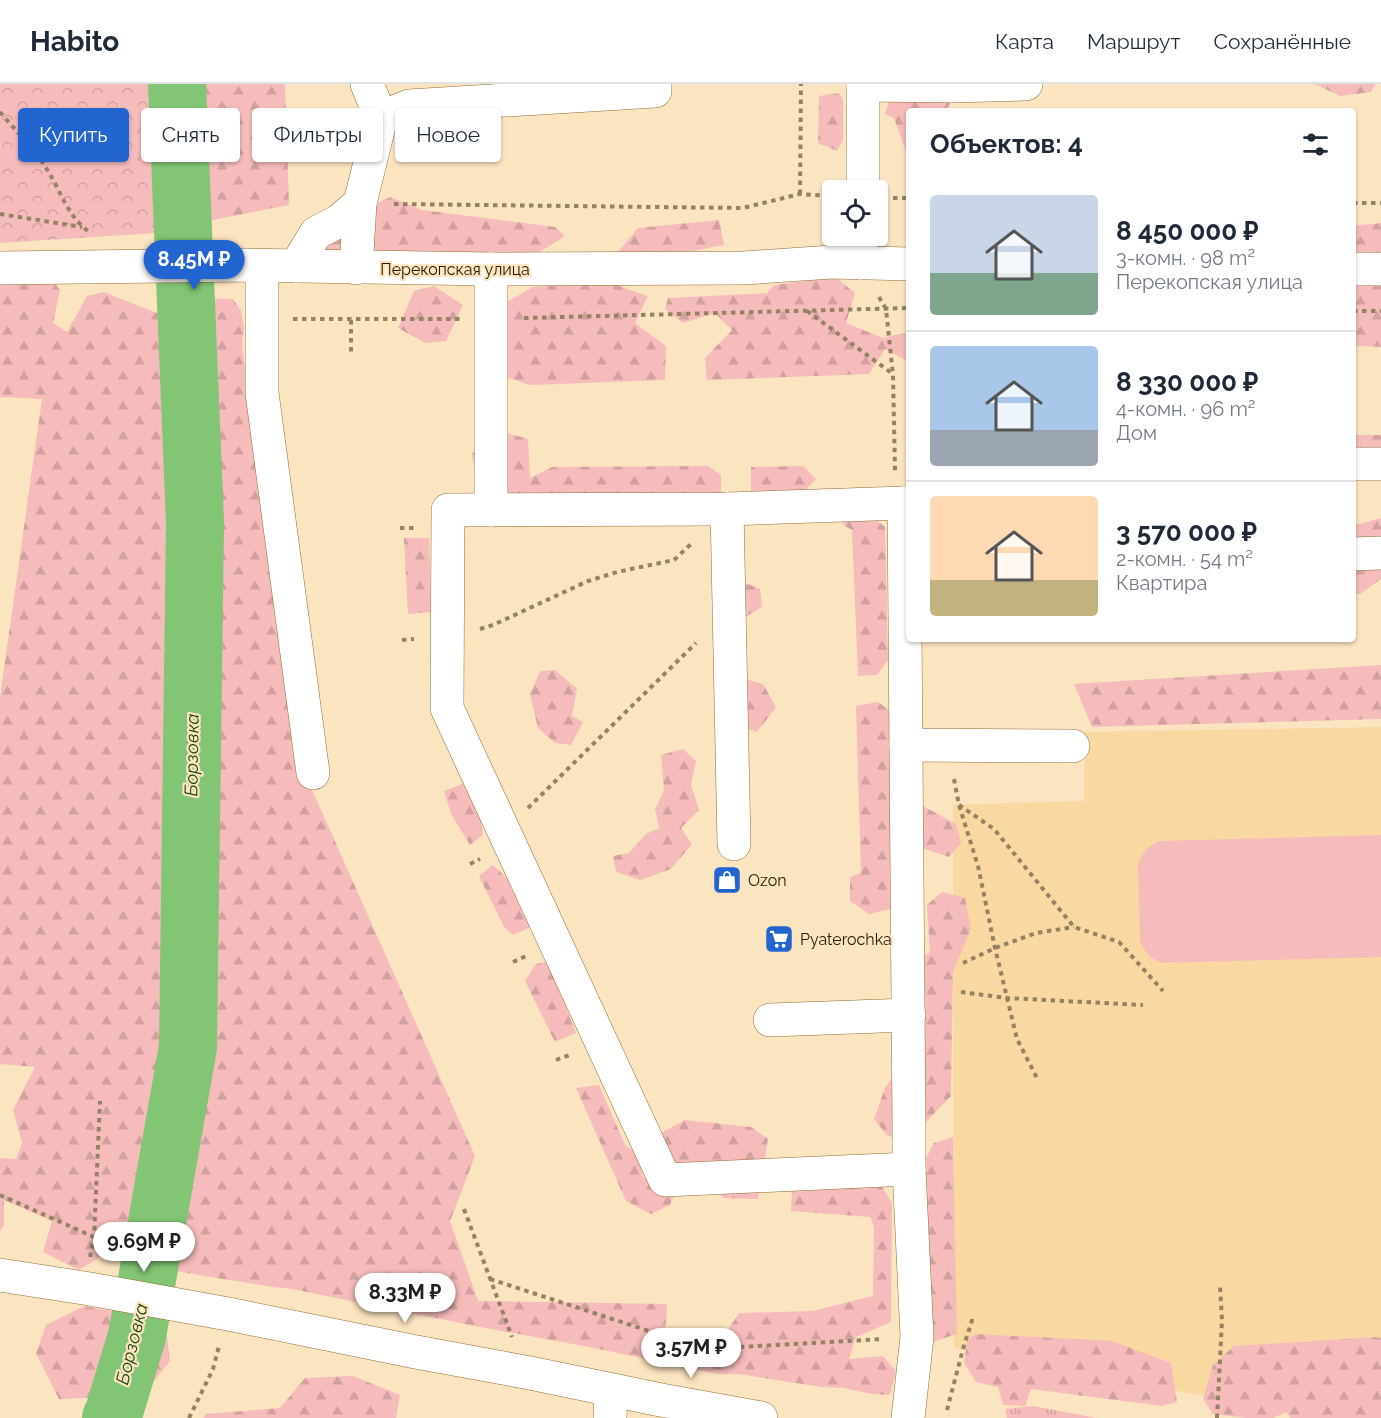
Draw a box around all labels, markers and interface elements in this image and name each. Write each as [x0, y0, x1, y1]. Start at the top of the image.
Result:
text: Habito [30, 25, 119, 58]
text: Карта [995, 29, 1054, 54]
text: Маршрут [1087, 29, 1180, 54]
text: Сохранённые [1213, 29, 1351, 54]
chip: Купить [18, 108, 129, 162]
chip: Снять [141, 108, 240, 162]
chip: Фильтры [252, 108, 383, 162]
chip: Новое [395, 108, 501, 162]
icon: filters [1299, 128, 1332, 161]
text: Объектов: 4 [930, 129, 1083, 159]
map controls [822, 180, 888, 246]
button: locate [822, 180, 888, 246]
text: 8 450 000 ₽ [1116, 216, 1259, 246]
icon: home [978, 219, 1050, 291]
pin: 8.45M ₽ [139, 240, 249, 291]
text: 3-комн. · 98 m² [1116, 246, 1255, 270]
text: 8.45M ₽ [158, 247, 230, 271]
street label: Перекопская улица [380, 260, 530, 279]
text: Перекопская улица [1116, 270, 1303, 294]
text: 8 330 000 ₽ [1116, 367, 1258, 397]
icon: home [978, 370, 1050, 442]
text: 4-комн. · 96 m² [1116, 397, 1256, 421]
text: Дом [1116, 421, 1157, 445]
text: 3 570 000 ₽ [1116, 517, 1257, 547]
icon: home [978, 520, 1050, 592]
text: 2-комн. · 54 m² [1116, 547, 1253, 571]
text: Квартира [1116, 571, 1207, 595]
water label: Борзовка [180, 713, 203, 797]
shop icon: Ozon [711, 864, 743, 896]
place label: Ozon [748, 871, 787, 890]
supermarket icon: Pyaterochka [763, 923, 795, 955]
place label: Pyaterochka [800, 930, 892, 949]
pin: 9.69M ₽ [89, 1222, 199, 1273]
text: 9.69M ₽ [107, 1229, 181, 1253]
pin: 8.33M ₽ [350, 1273, 460, 1324]
text: 8.33M ₽ [369, 1280, 441, 1304]
water label: Борзовка [111, 1301, 152, 1387]
pin: 3.57M ₽ [636, 1328, 746, 1379]
text: 3.57M ₽ [655, 1335, 727, 1359]

